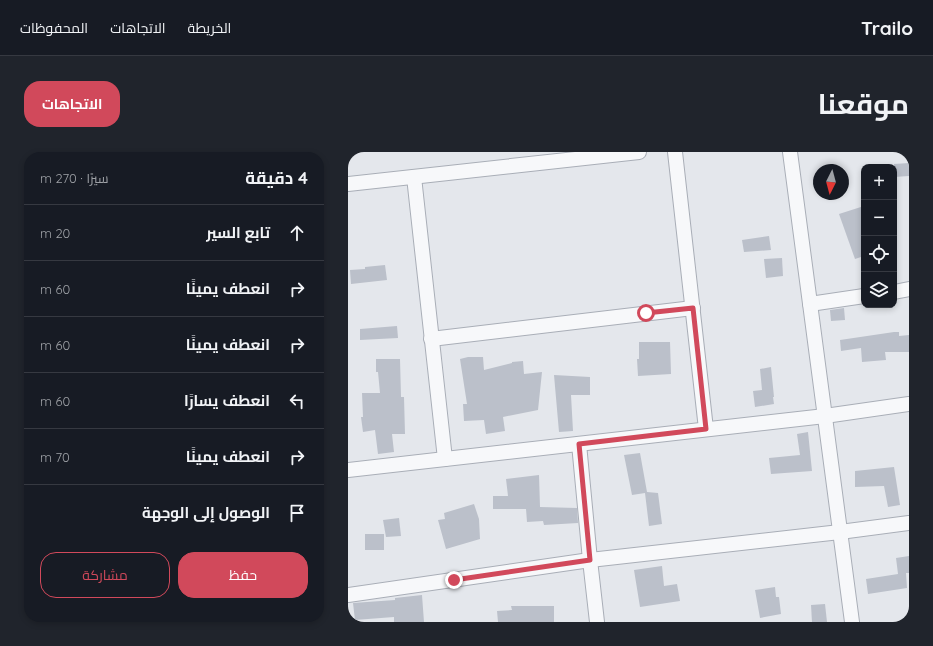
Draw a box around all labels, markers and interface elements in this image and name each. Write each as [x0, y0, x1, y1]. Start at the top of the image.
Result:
text: Trailo [861, 16, 913, 40]
text: المحفوظات [20, 19, 88, 37]
text: الاتجاهات [110, 19, 166, 37]
text: الخريطة [188, 19, 231, 37]
button: الاتجاهات [24, 81, 120, 127]
text: موقعنا [818, 86, 909, 121]
north arrow [813, 164, 849, 200]
map controls [861, 164, 897, 308]
button: + [861, 164, 897, 200]
text: 4 دقيقة [245, 167, 308, 188]
text: سيرًا · 270 m [40, 170, 108, 186]
button: − [861, 200, 897, 236]
icon: ahead [286, 222, 308, 244]
text: تابع السير [206, 223, 270, 242]
text: 20 m [40, 225, 70, 241]
button: locate [861, 236, 897, 272]
button: layers [861, 272, 897, 308]
icon: right [286, 278, 308, 300]
text: انعطف يمينًا [186, 279, 270, 298]
text: 60 m [40, 281, 70, 297]
route start [637, 304, 655, 322]
icon: right [286, 334, 308, 356]
text: انعطف يمينًا [186, 335, 270, 354]
text: 60 m [40, 337, 70, 353]
icon: left [286, 390, 308, 412]
text: انعطف يسارًا [184, 391, 270, 410]
text: 60 m [40, 393, 70, 409]
icon: right [286, 446, 308, 468]
text: انعطف يمينًا [186, 447, 270, 466]
text: 70 m [40, 449, 70, 465]
icon: arrive [286, 502, 308, 524]
text: الوصول إلى الوجهة [142, 503, 270, 522]
button: مشاركة [40, 552, 170, 598]
button: حفظ [178, 552, 308, 598]
route end [445, 571, 463, 589]

